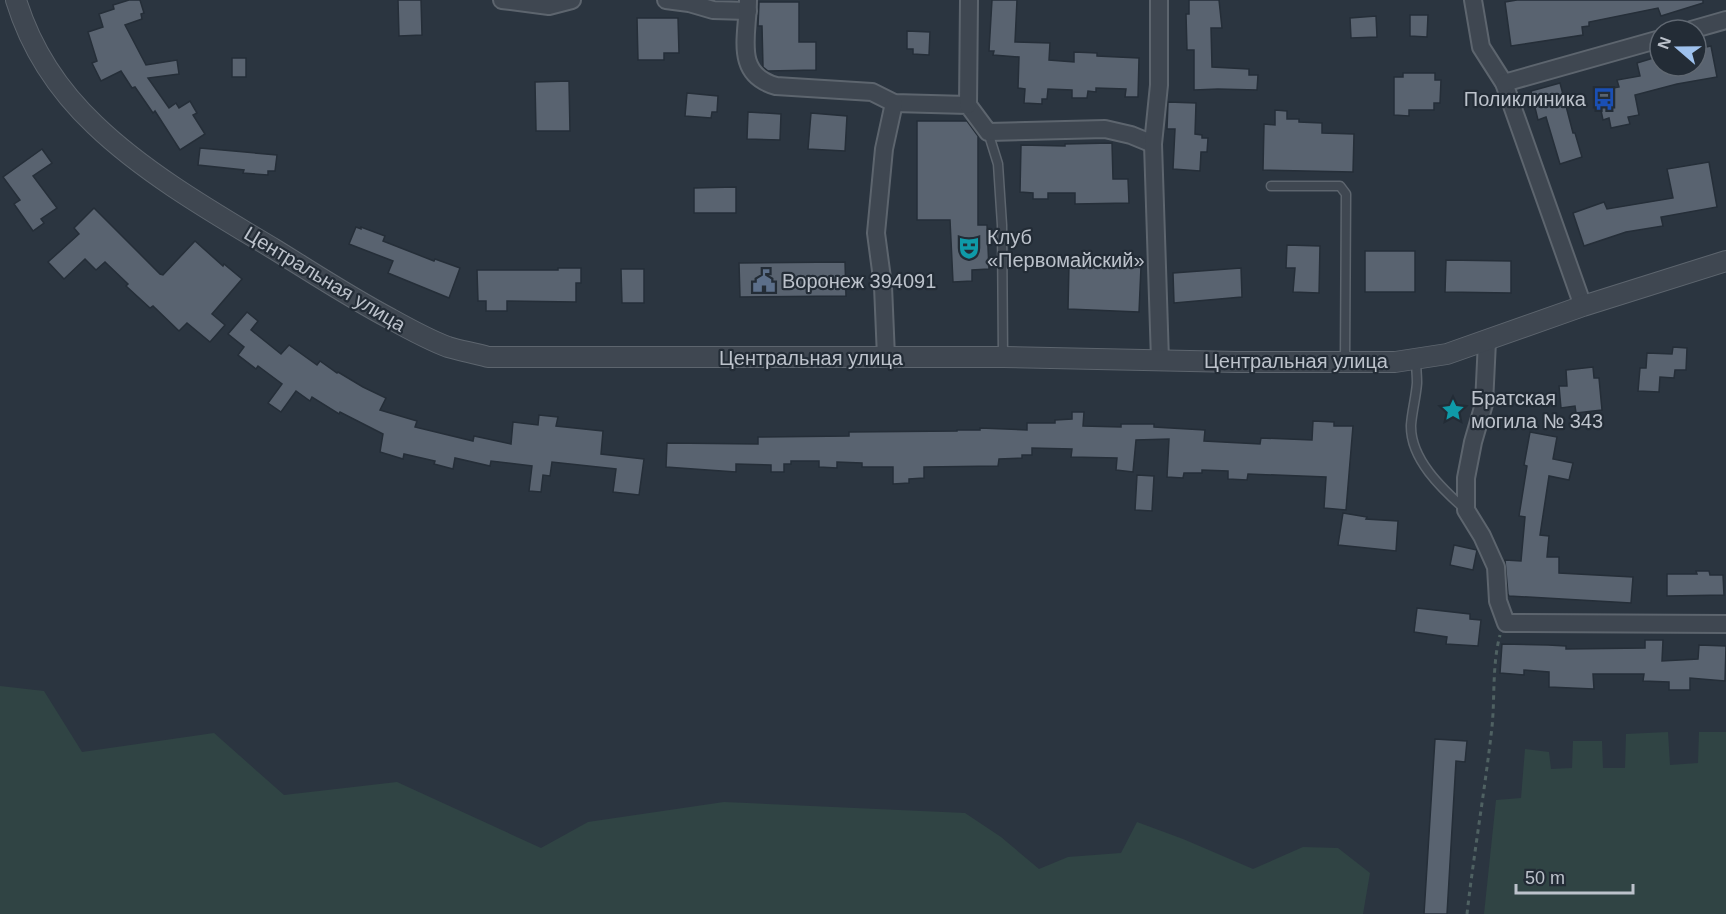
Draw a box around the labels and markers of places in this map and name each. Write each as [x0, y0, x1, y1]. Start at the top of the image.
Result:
bus stop icon: Поликлиника [1591, 86, 1617, 112]
place label: Поликлиника [1464, 88, 1587, 110]
place label: Клуб «Первомайский» [987, 226, 1145, 271]
theatre icon: Клуб «Первомайский» [956, 235, 982, 261]
public building icon: Воронеж 394091 [751, 268, 777, 294]
place label: Воронеж 394091 [782, 270, 936, 292]
place label: Братская могила № 343 [1471, 387, 1603, 432]
place icon: Братская могила № 343 [1440, 397, 1466, 423]

